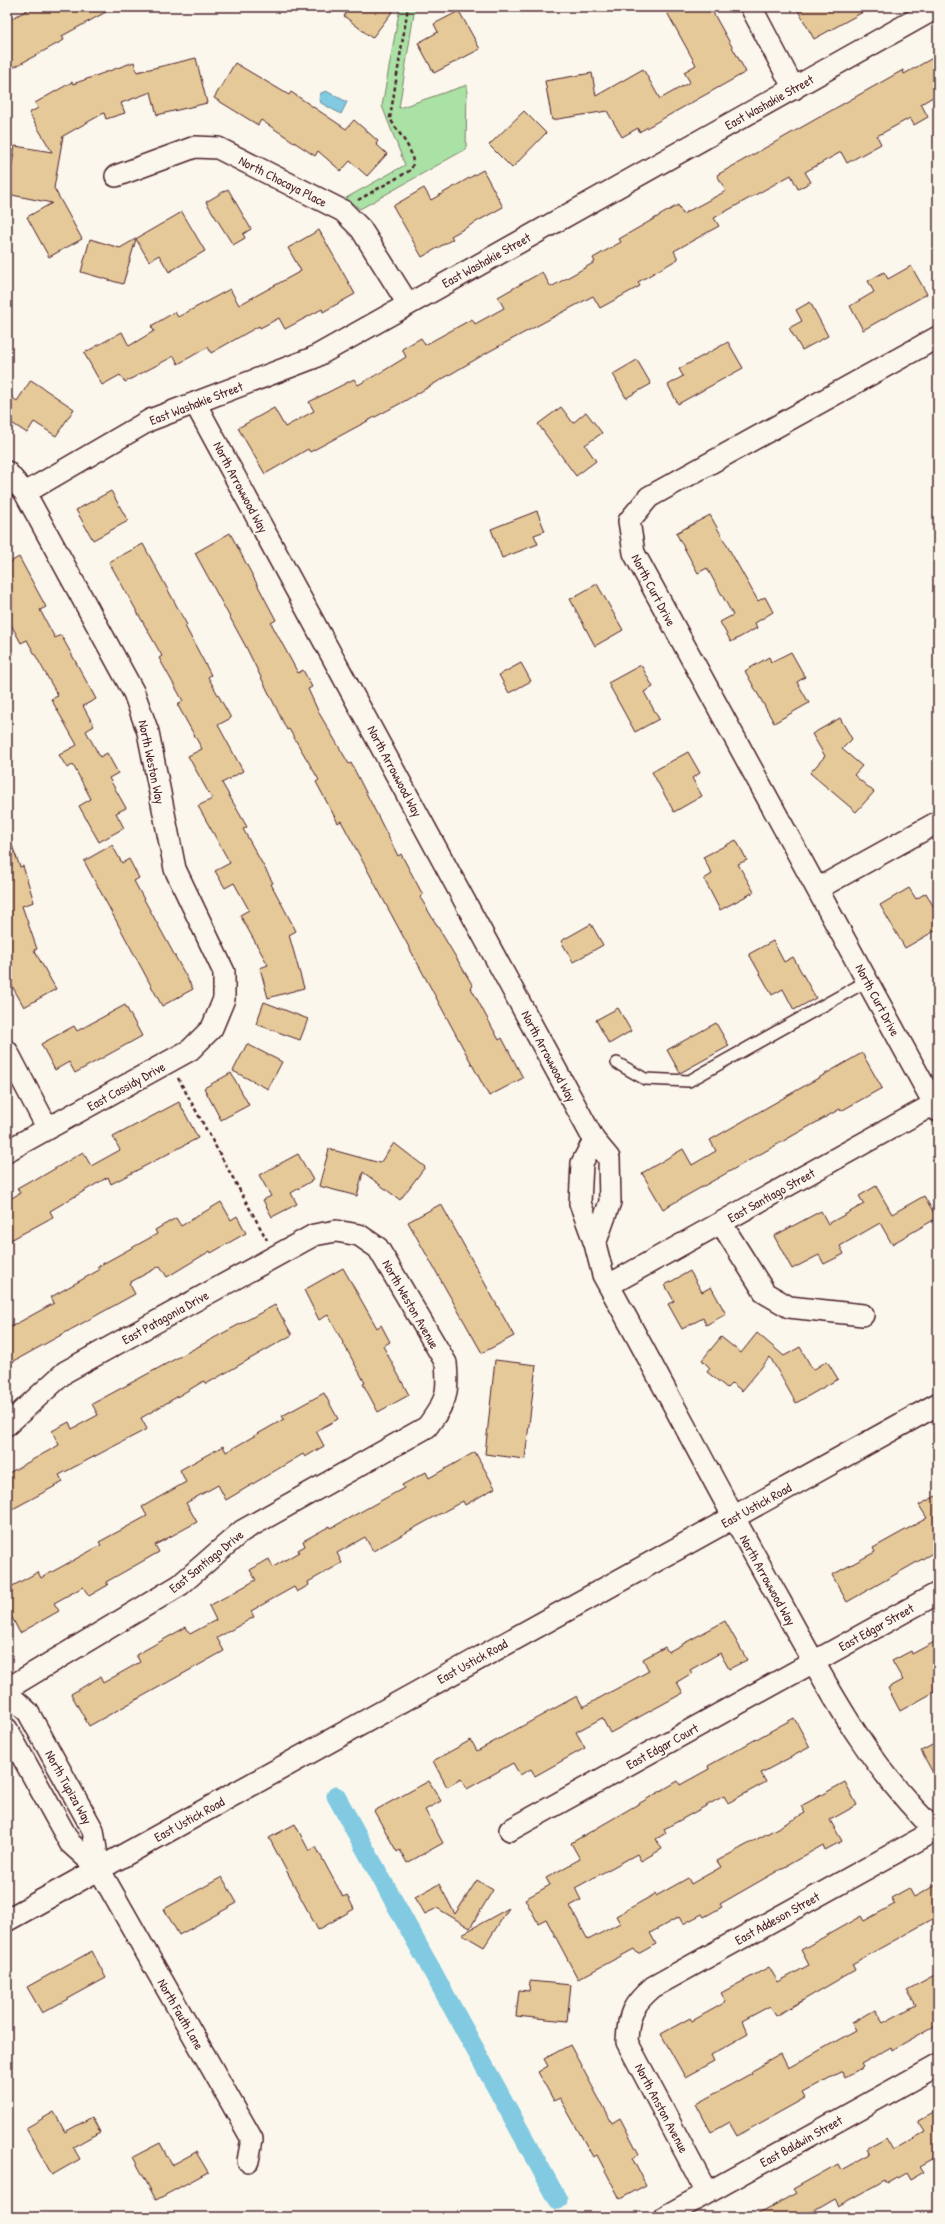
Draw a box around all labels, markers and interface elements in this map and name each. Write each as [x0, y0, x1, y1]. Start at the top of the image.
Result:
street label: East Washakie Street [721, 70, 817, 134]
street label: North Chocaya Place [236, 151, 330, 211]
street label: East Washakie Street [438, 228, 534, 292]
street label: East Washakie Street [147, 377, 246, 429]
street label: North Arrowwood Way [209, 438, 273, 536]
street label: North Curt Drive [627, 551, 681, 629]
street label: North Weston Way [134, 718, 170, 806]
street label: North Arrowwood Way [363, 722, 427, 820]
street label: North Curt Drive [851, 961, 905, 1039]
street label: North Arrowwood Way [517, 1007, 581, 1105]
street label: East Cassidy Drive [84, 1057, 168, 1115]
street label: East Santiago Street [724, 1163, 818, 1226]
street label: North Weston Avenue [378, 1256, 444, 1352]
street label: East Patagonia Drive [118, 1286, 212, 1348]
street label: East Ustick Road [718, 1478, 794, 1532]
street label: East Santiago Drive [165, 1525, 247, 1597]
street label: North Arrowwood Way [736, 1532, 801, 1629]
street label: East Edgar Street [835, 1599, 917, 1655]
street label: East Ustick Road [434, 1634, 510, 1688]
street label: East Edgar Court [623, 1718, 702, 1773]
street label: North Tupiza Way [41, 1747, 97, 1828]
street label: East Ustick Road [151, 1792, 227, 1846]
street label: East Addeson Street [731, 1887, 823, 1949]
street label: North Fauth Lane [153, 1975, 209, 2053]
street label: North Anston Avenue [631, 2060, 693, 2156]
street label: East Baldwin Street [757, 2111, 846, 2171]

